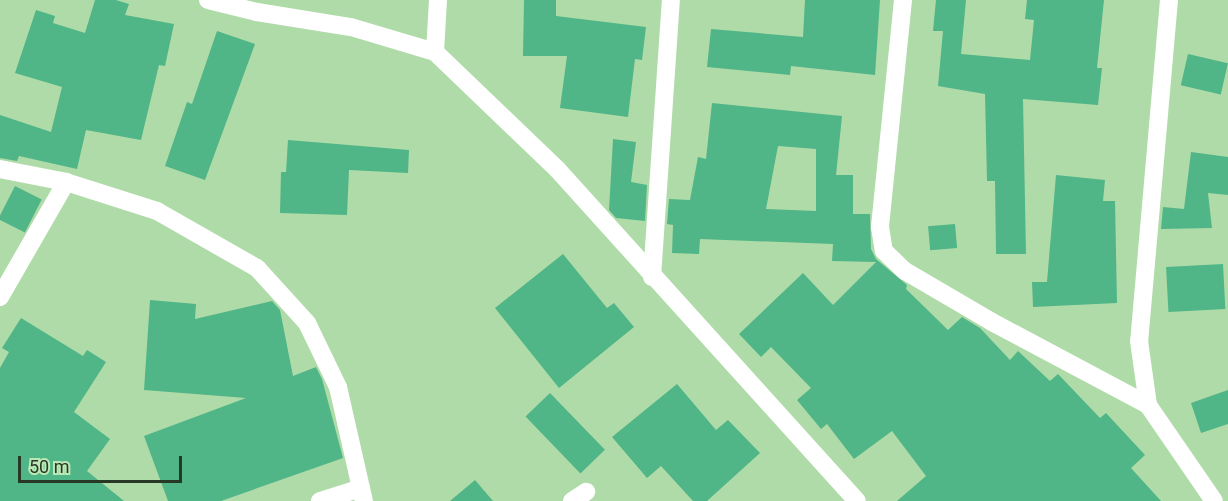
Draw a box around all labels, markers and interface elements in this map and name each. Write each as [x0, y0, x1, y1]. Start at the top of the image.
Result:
scale bar [21, 444, 184, 482]
text: 50 m [29, 456, 69, 477]

